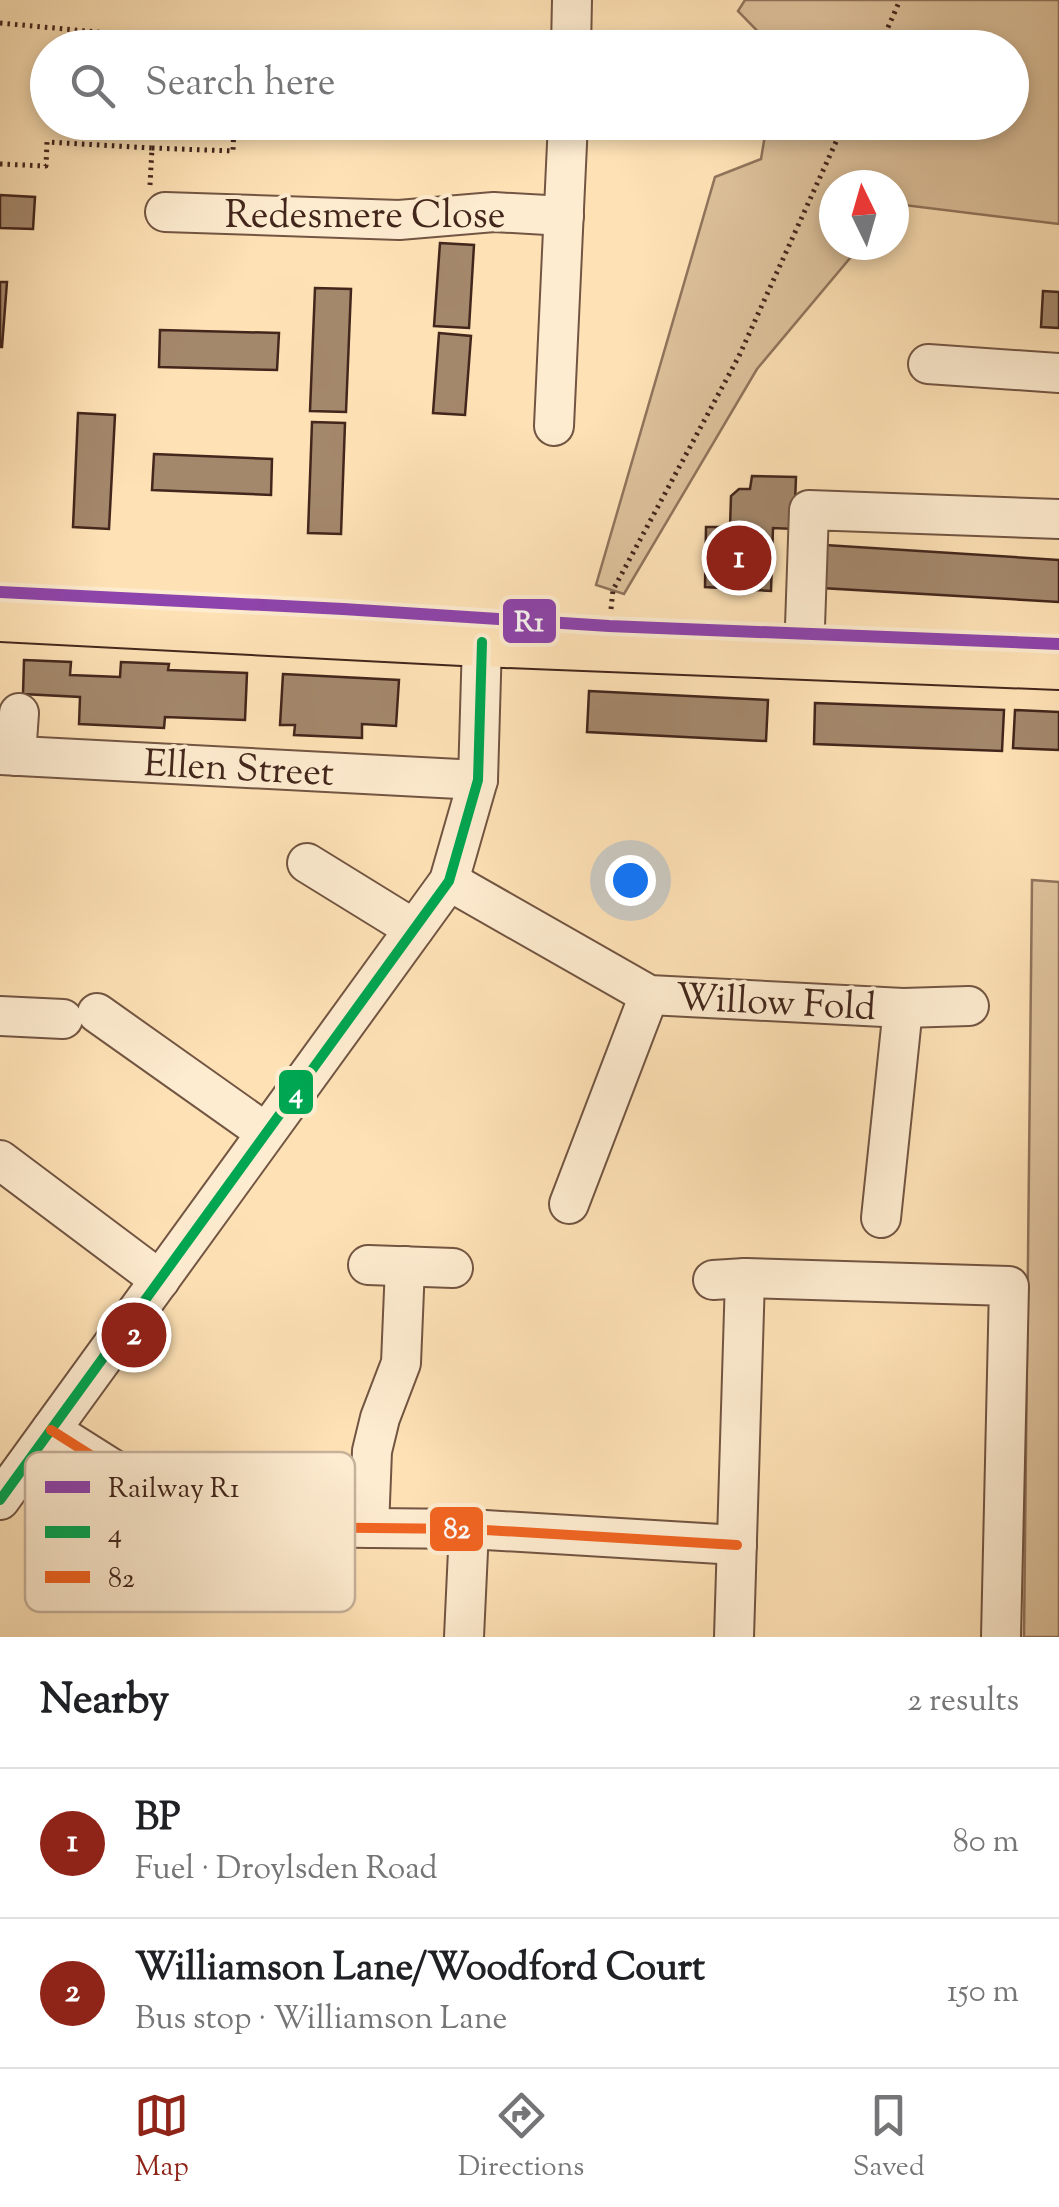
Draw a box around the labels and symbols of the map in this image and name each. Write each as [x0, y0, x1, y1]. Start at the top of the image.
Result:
north arrow [819, 170, 909, 260]
street label: Redesmere Close [225, 191, 505, 245]
pin: 1 [706, 520, 772, 596]
line badge: R1 [501, 597, 558, 645]
text: R1 [514, 604, 544, 644]
street label: Ellen Street [142, 739, 335, 803]
your location [605, 855, 656, 906]
street label: Willow Fold [674, 973, 877, 1037]
line badge: 4 [277, 1068, 315, 1116]
text: 4 [288, 1075, 303, 1115]
pin: 2 [102, 1298, 166, 1372]
legend [25, 1452, 355, 1612]
text: Railway R1 [108, 1470, 240, 1510]
line badge: 82 [428, 1505, 485, 1553]
text: 82 [444, 1511, 471, 1551]
text: 4 [108, 1515, 122, 1555]
text: 82 [108, 1560, 135, 1600]

